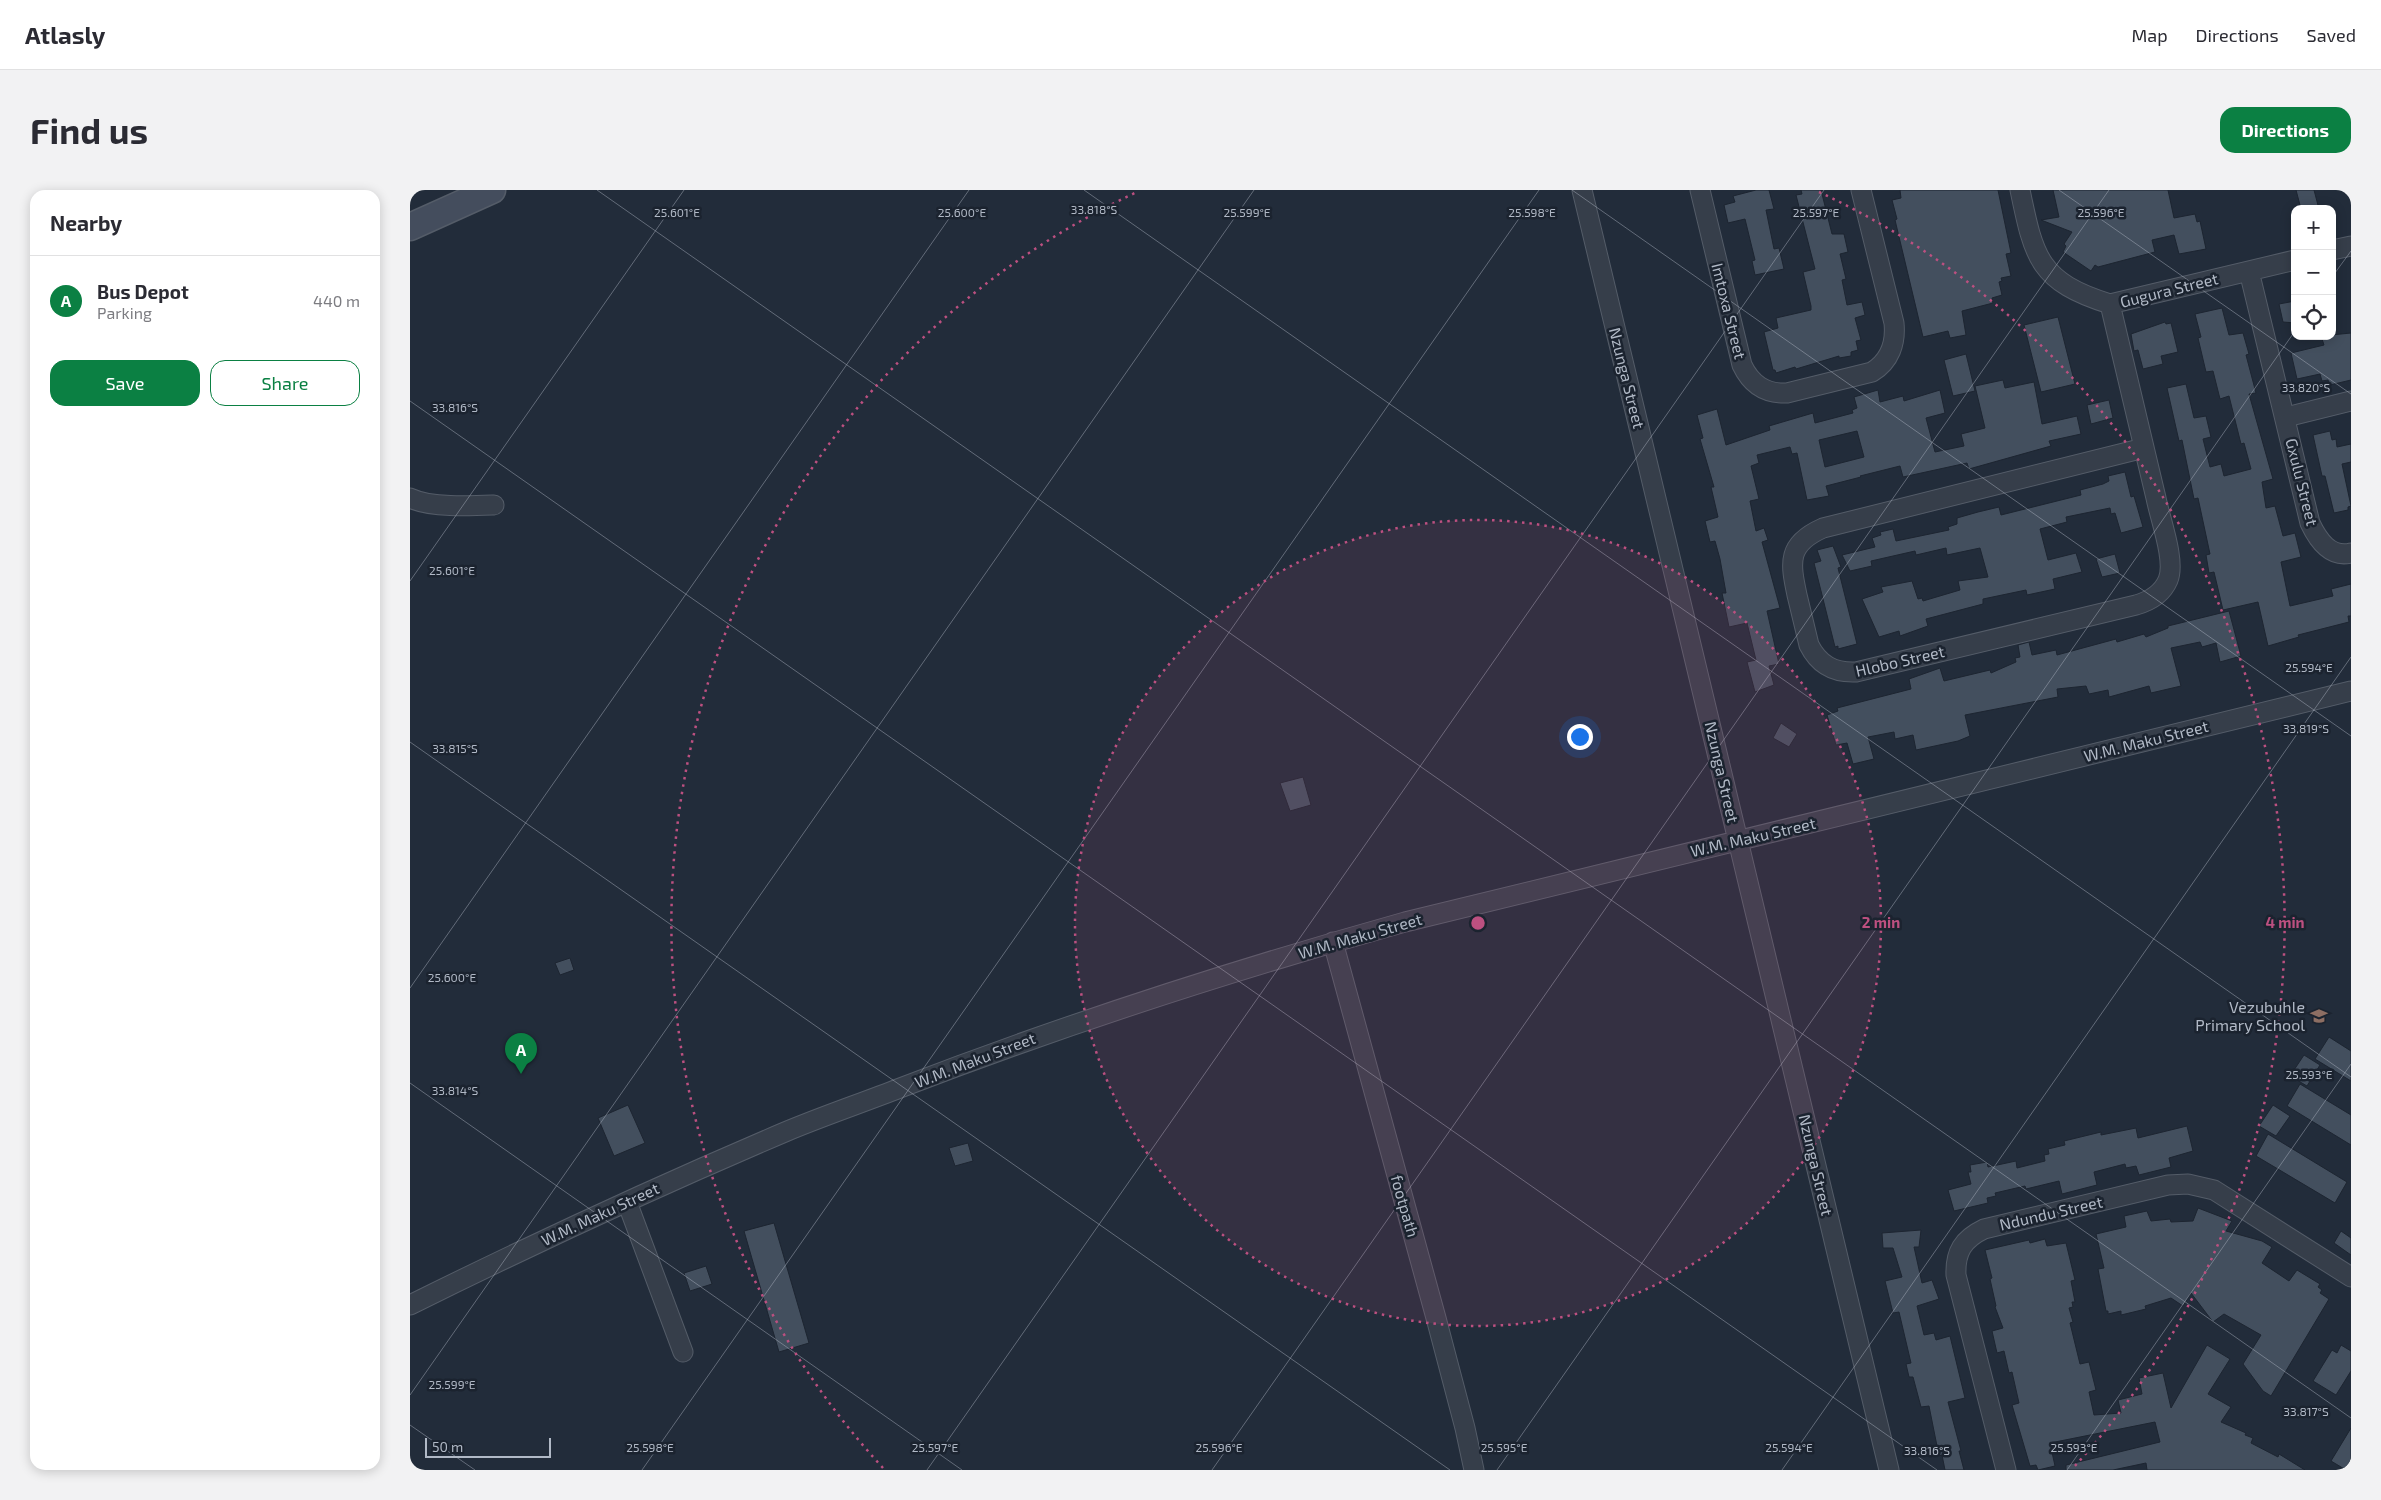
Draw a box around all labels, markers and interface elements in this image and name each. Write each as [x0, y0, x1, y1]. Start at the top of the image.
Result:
text: Atlasly [25, 20, 105, 49]
text: Map [2131, 24, 2168, 46]
text: Directions [2196, 24, 2279, 46]
text: Saved [2307, 24, 2356, 46]
button: Directions [2220, 107, 2351, 153]
text: Find us [30, 109, 148, 151]
text: 33.818°S [1071, 202, 1118, 216]
text: 25.601°E [654, 205, 700, 219]
text: 25.600°E [938, 205, 986, 219]
text: 25.599°E [1223, 205, 1271, 219]
text: 25.598°E [1508, 205, 1556, 219]
text: 25.597°E [1793, 205, 1839, 219]
text: 25.596°E [2077, 205, 2125, 219]
map controls [2291, 205, 2336, 340]
button: + [2291, 205, 2336, 250]
text: Nearby [50, 210, 122, 235]
button: − [2291, 250, 2336, 295]
street label: Imtoxa Street [1708, 261, 1751, 361]
street label: Gugura Street [2118, 268, 2220, 311]
text: Bus Depot [97, 280, 189, 303]
text: A [61, 291, 71, 310]
text: 440 m [313, 291, 360, 310]
button: locate [2291, 295, 2336, 340]
text: Parking [97, 303, 152, 322]
street label: Nzunga Street [1606, 325, 1649, 430]
button: Save [50, 360, 200, 406]
button: Share [210, 360, 360, 406]
text: 33.820°S [2282, 380, 2330, 394]
text: 33.816°S [432, 400, 478, 414]
street label: Gxulu Street [2282, 436, 2323, 528]
text: 25.601°E [429, 563, 475, 577]
street label: Hlobo Street [1854, 641, 1946, 680]
text: 25.594°E [2285, 660, 2333, 674]
street label: W.M. Maku Street [2082, 716, 2210, 765]
street label: Nzunga Street [1702, 719, 1743, 824]
text: 33.819°S [2283, 721, 2329, 735]
your location [1567, 724, 1593, 750]
text: 33.815°S [432, 741, 478, 755]
street label: W.M. Maku Street [1688, 813, 1817, 860]
street label: W.M. Maku Street [1296, 909, 1424, 962]
text: 2 min [1862, 913, 1900, 931]
text: 4 min [2265, 913, 2305, 931]
centre of rings [1469, 914, 1487, 932]
text: 25.600°E [428, 970, 476, 984]
place label: Vezubuhle Primary School [2195, 997, 2305, 1034]
school or university icon: Vezubuhle Primary School [2309, 1006, 2329, 1026]
street label: W.M. Maku Street [912, 1028, 1038, 1091]
pin: A [505, 1033, 537, 1074]
text: 25.593°E [2286, 1067, 2333, 1081]
text: 33.814°S [432, 1083, 479, 1097]
street label: Nzunga Street [1796, 1112, 1837, 1217]
street label: footpath [1388, 1173, 1423, 1239]
street label: W.M. Maku Street [538, 1178, 662, 1249]
street label: Ndundu Street [1998, 1191, 2104, 1234]
text: 25.599°E [428, 1377, 476, 1391]
text: 33.817°S [2283, 1404, 2329, 1418]
scale bar [425, 1435, 551, 1458]
text: 50 m [432, 1438, 463, 1455]
text: 25.598°E [626, 1440, 674, 1454]
text: 25.597°E [912, 1440, 958, 1454]
text: 25.596°E [1195, 1440, 1243, 1454]
text: 25.595°E [1481, 1440, 1528, 1454]
text: 25.594°E [1765, 1440, 1813, 1454]
text: 25.593°E [2051, 1440, 2098, 1454]
text: 33.816°S [1904, 1443, 1950, 1457]

